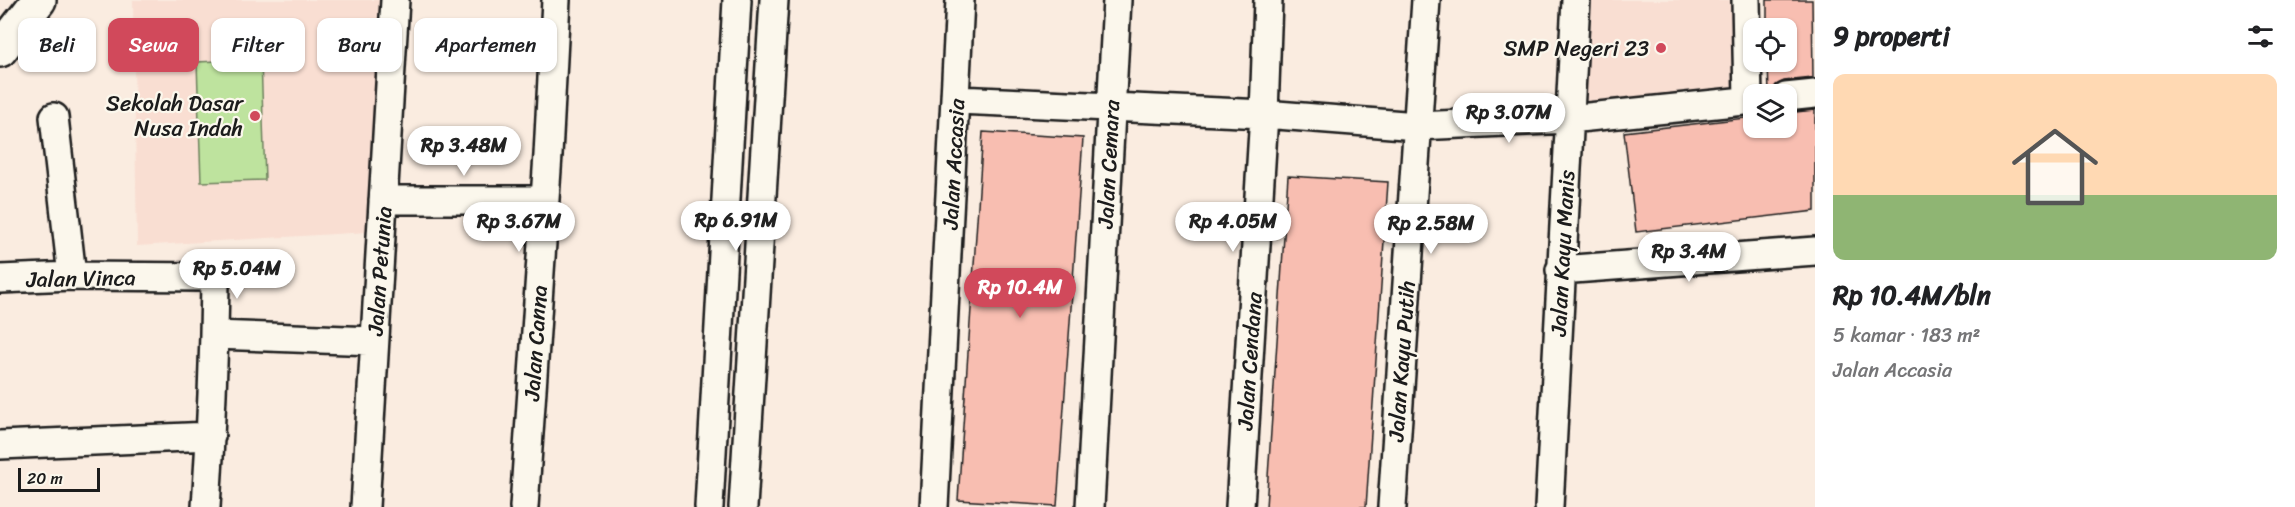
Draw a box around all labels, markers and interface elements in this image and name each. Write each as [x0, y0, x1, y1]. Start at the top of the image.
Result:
text: 9 properti [1833, 13, 1950, 59]
chip: Beli [18, 18, 96, 72]
chip: Sewa [108, 18, 199, 72]
chip: Filter [211, 18, 305, 72]
chip: Baru [317, 18, 402, 72]
chip: Apartemen [414, 18, 557, 72]
map controls [1743, 18, 1797, 138]
button: locate [1743, 18, 1797, 72]
icon: filters [2244, 20, 2277, 53]
place label: SMP Negeri 23 [1503, 29, 1649, 68]
marker: SMP Negeri 23 [1654, 41, 1668, 55]
place label: Sekolah Dasar Nusa Indah [106, 84, 245, 148]
button: layers [1743, 84, 1797, 138]
pin: Rp 3.07M [1447, 93, 1571, 144]
text: Rp 3.07M [1466, 95, 1552, 130]
street label: Jalan Accasia [931, 97, 976, 231]
street label: Jalan Cemara [1086, 98, 1131, 230]
marker: Sekolah Dasar Nusa Indah [248, 109, 262, 123]
icon: home [2001, 113, 2109, 221]
pin: Rp 3.48M [402, 126, 526, 177]
text: Rp 3.48M [421, 128, 507, 163]
street label: Jalan Kayu Manis [1539, 168, 1586, 338]
pin: Rp 6.91M [674, 201, 798, 252]
pin: Rp 3.67M [457, 202, 581, 253]
pin: Rp 4.05M [1171, 202, 1295, 253]
text: Rp 6.91M [695, 203, 777, 238]
text: Rp 3.67M [477, 204, 561, 239]
text: Rp 4.05M [1189, 204, 1277, 239]
pin: Rp 2.58M [1369, 204, 1493, 255]
street label: Jalan Petunia [355, 205, 403, 338]
text: Rp 2.58M [1388, 206, 1474, 241]
pin: Rp 3.4M [1634, 232, 1744, 283]
text: Rp 3.4M [1652, 234, 1726, 269]
pin: Rp 5.04M [175, 249, 299, 300]
text: Rp 5.04M [193, 251, 281, 286]
street label: Jalan Vinca [25, 258, 136, 299]
pin: Rp 10.4M [958, 268, 1082, 319]
text: Rp 10.4M [978, 270, 1062, 305]
text: Rp 10.4M/bln [1833, 272, 1991, 318]
street label: Jalan Kayu Putih [1376, 279, 1427, 444]
street label: Jalan Canna [512, 284, 559, 403]
street label: Jalan Cendana [1225, 290, 1274, 432]
text: 5 kamar · 183 m² [1833, 318, 1980, 353]
text: Jalan Accasia [1833, 353, 1952, 388]
text: 20 m [27, 464, 63, 493]
scale bar [18, 465, 100, 492]

